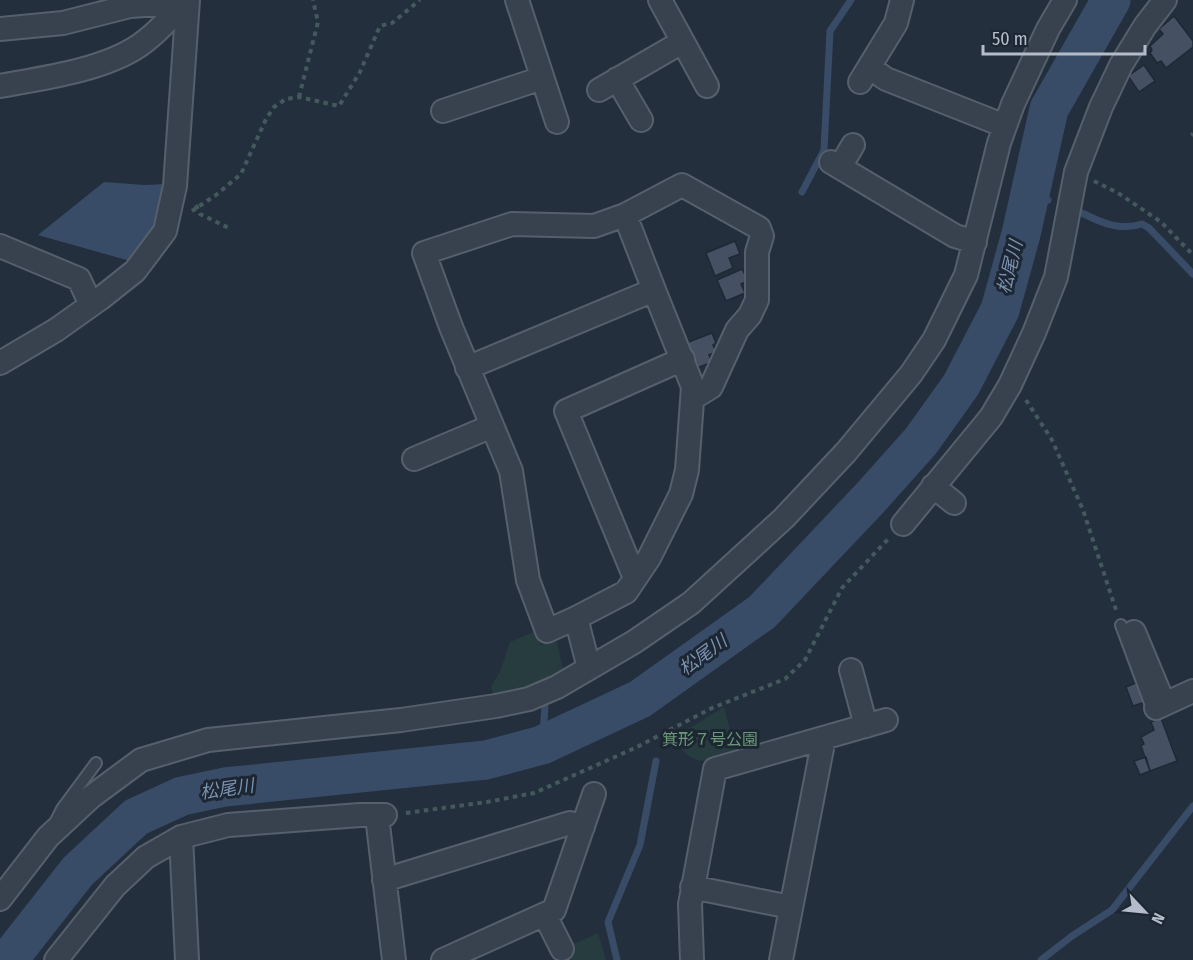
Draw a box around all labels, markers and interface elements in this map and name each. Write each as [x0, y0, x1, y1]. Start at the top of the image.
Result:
scale bar [983, 18, 1145, 56]
text: 50 m [992, 28, 1028, 50]
water label: 松尾川 [993, 236, 1028, 296]
water label: 松尾川 [675, 629, 733, 680]
park label: 箕形７号公園 [662, 730, 758, 749]
water label: 松尾川 [199, 774, 257, 804]
north arrow [1115, 882, 1175, 942]
text: N [1147, 910, 1169, 927]

